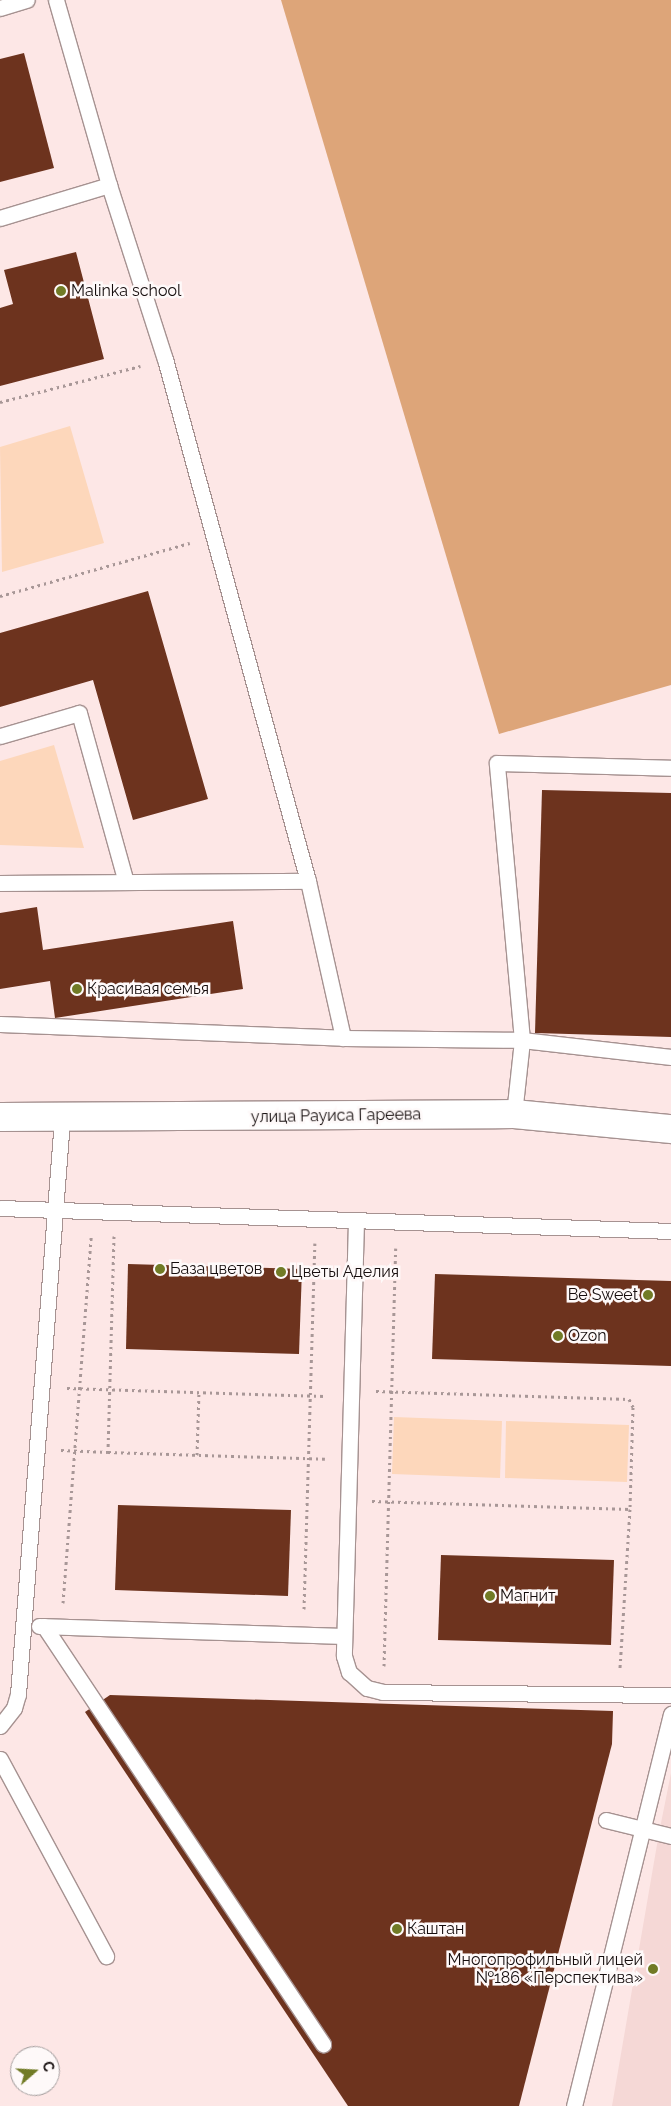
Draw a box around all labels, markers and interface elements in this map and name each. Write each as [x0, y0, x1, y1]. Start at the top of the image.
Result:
place label: Malinka school [71, 281, 181, 301]
marker: Malinka school [55, 285, 67, 297]
place label: Красивая семья [87, 979, 209, 999]
marker: Красивая семья [71, 983, 83, 995]
street label: улица Рауиса Гареева [251, 1105, 421, 1127]
place label: База цветов [170, 1259, 262, 1279]
place label: Цветы Аделия [291, 1262, 400, 1282]
marker: База цветов [154, 1263, 166, 1275]
marker: Цветы Аделия [275, 1266, 287, 1278]
place label: Be Sweet [568, 1285, 638, 1305]
marker: Be Sweet [642, 1289, 654, 1301]
place label: Ozon [568, 1326, 607, 1346]
marker: Ozon [552, 1330, 564, 1342]
place label: Магнит [500, 1586, 556, 1606]
marker: Магнит [484, 1590, 496, 1602]
place label: Каштан [407, 1919, 464, 1939]
marker: Каштан [391, 1923, 403, 1935]
place label: Многопрофильный лицей №186 «Перспектива» [448, 1950, 643, 1988]
marker: Многопрофильный лицей №186 «Перспектива» [647, 1963, 659, 1975]
north arrow [10, 2046, 60, 2096]
text: С [39, 2059, 57, 2074]

